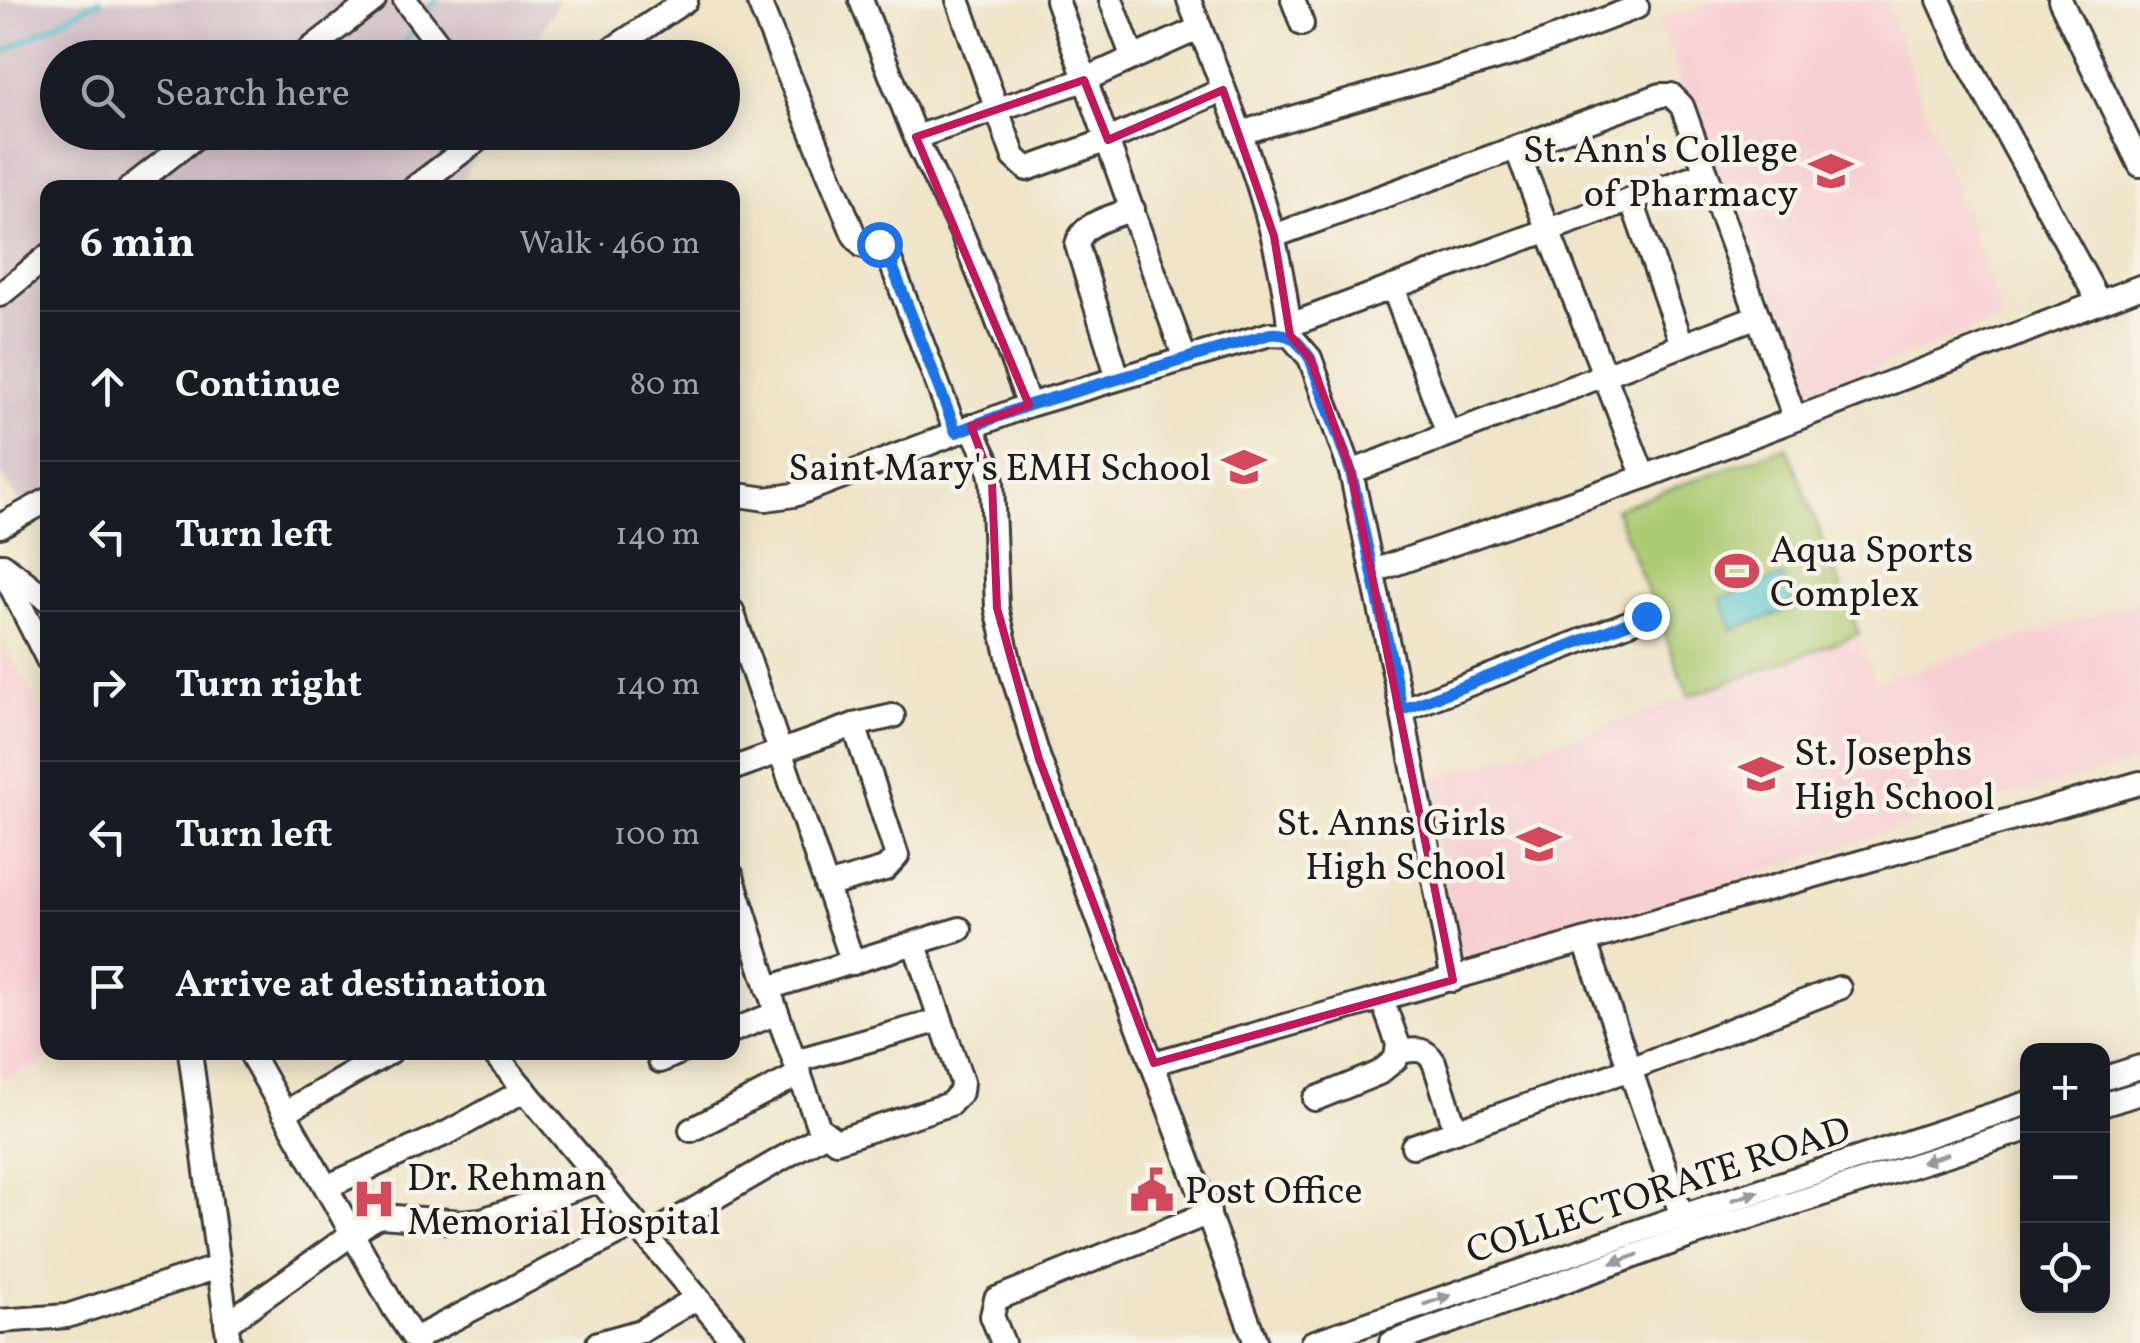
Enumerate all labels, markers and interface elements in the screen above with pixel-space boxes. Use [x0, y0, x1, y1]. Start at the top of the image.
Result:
search box [40, 40, 740, 150]
icon: search [75, 68, 130, 123]
text: Search here [155, 69, 350, 122]
place label: St. Ann's College of Pharmacy [1523, 126, 1798, 223]
school or university icon: St. Ann's College of Pharmacy [1807, 147, 1855, 195]
text: 6 min [80, 216, 195, 275]
route start [857, 222, 903, 268]
text: Walk · 460 m [519, 223, 700, 267]
icon: ahead [80, 359, 135, 414]
text: Continue [175, 360, 340, 413]
text: 80 m [630, 364, 700, 408]
school or university icon: Saint Mary's EMH School [1220, 443, 1268, 491]
place label: Saint Mary's EMH School [788, 444, 1211, 497]
icon: left [80, 509, 135, 564]
text: Turn left [175, 510, 332, 563]
text: 140 m [615, 514, 700, 558]
place label: Aqua Sports Complex [1770, 526, 1973, 623]
sports icon: Aqua Sports Complex [1713, 547, 1761, 595]
route end [1624, 594, 1670, 640]
icon: right [80, 659, 135, 714]
text: Turn right [175, 660, 362, 713]
text: 140 m [615, 664, 700, 708]
place label: St. Josephs High School [1794, 729, 1995, 826]
school or university icon: St. Josephs High School [1737, 750, 1785, 798]
place label: St. Anns Girls High School [1276, 799, 1506, 896]
icon: left [80, 809, 135, 864]
text: Turn left [175, 810, 332, 863]
text: 100 m [614, 814, 700, 858]
school or university icon: St. Anns Girls High School [1515, 820, 1563, 868]
icon: arrive [80, 959, 135, 1014]
text: Arrive at destination [175, 960, 548, 1013]
map controls [2020, 1043, 2110, 1313]
button: + [2020, 1043, 2110, 1133]
street label: COLLECTORATE ROAD [1460, 1105, 1858, 1279]
button: − [2020, 1133, 2110, 1223]
one-way arrow [1919, 1152, 1949, 1167]
place label: Dr. Rehman Memorial Hospital [407, 1154, 721, 1251]
public building icon: Post Office [1128, 1166, 1176, 1214]
place label: Post Office [1185, 1167, 1363, 1220]
hospital icon: Dr. Rehman Memorial Hospital [350, 1175, 398, 1223]
one-way arrow [1730, 1187, 1760, 1202]
button: locate [2020, 1223, 2110, 1313]
one-way arrow [1610, 1252, 1640, 1267]
one-way arrow [1423, 1291, 1453, 1306]

